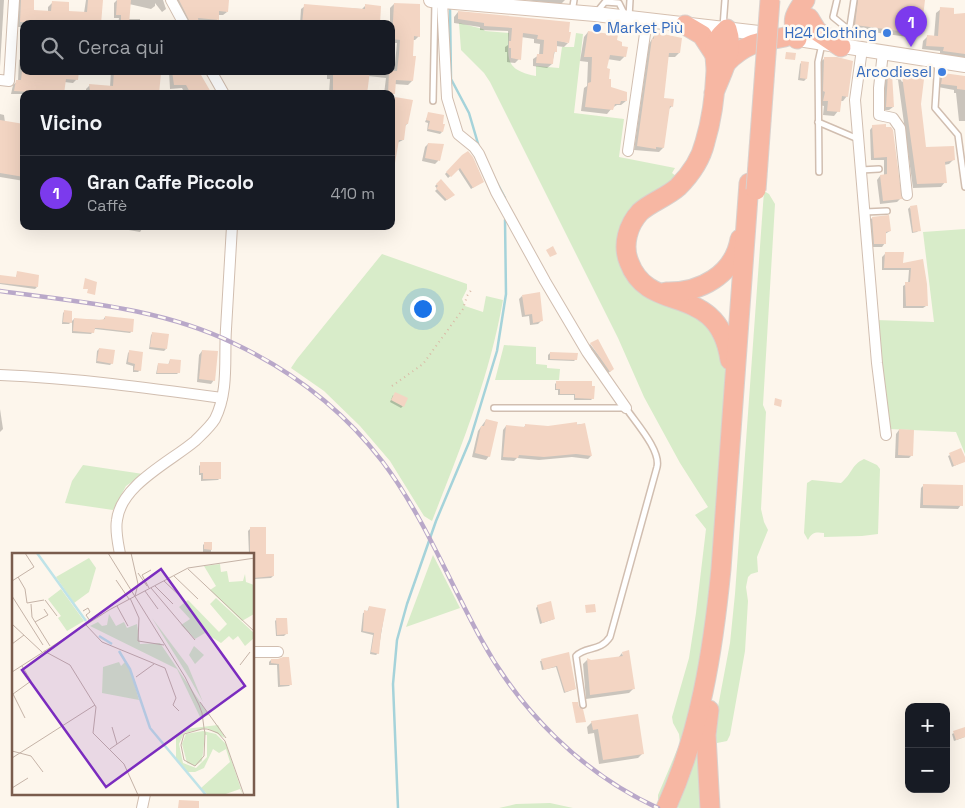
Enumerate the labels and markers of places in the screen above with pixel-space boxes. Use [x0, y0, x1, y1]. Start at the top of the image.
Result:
pin: 1 [895, 6, 927, 47]
place label: Market Più [607, 18, 683, 37]
marker: Market Più [591, 22, 603, 34]
place label: H24 Clothing [784, 23, 877, 42]
marker: H24 Clothing [881, 27, 893, 39]
place label: Arcodiesel [856, 62, 932, 81]
marker: Arcodiesel [936, 66, 948, 78]

